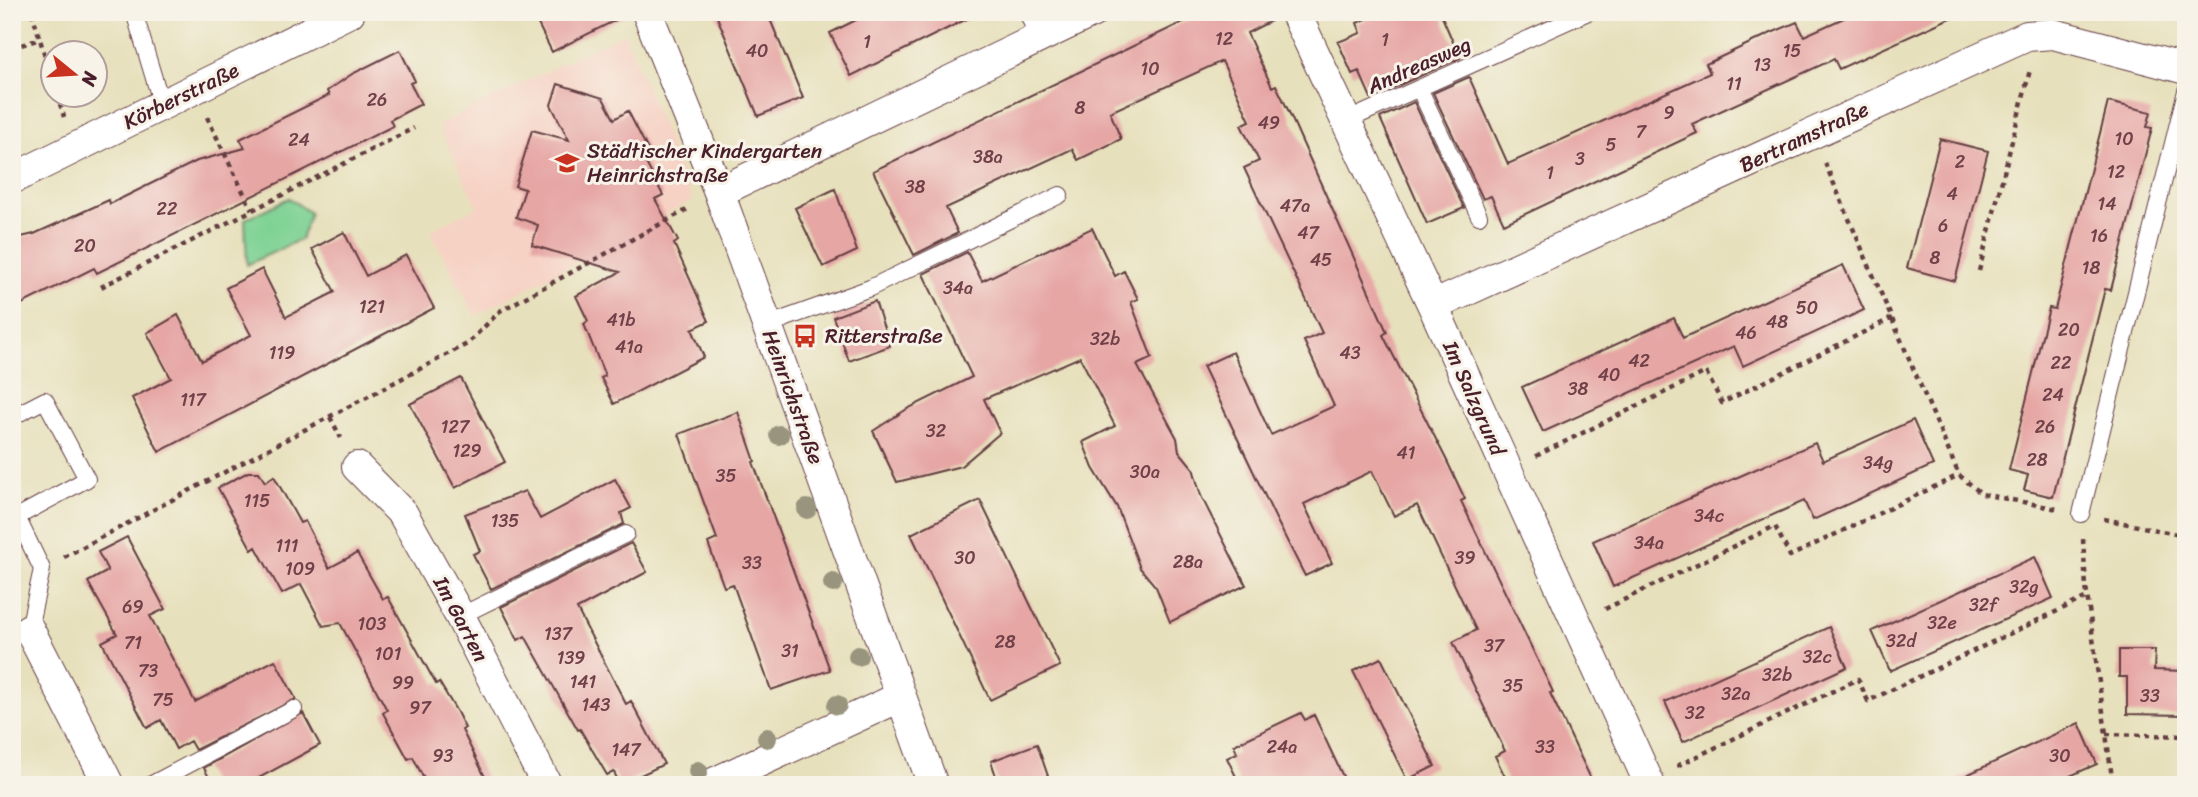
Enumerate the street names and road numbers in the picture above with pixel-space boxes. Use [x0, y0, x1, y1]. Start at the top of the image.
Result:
street label: Andreasweg [1360, 25, 1477, 105]
street label: Körberstraße [116, 51, 246, 141]
street label: Bertramstraße [1733, 90, 1876, 184]
street label: Heinrichstraße [751, 324, 835, 470]
street label: Im Salzgrund [1431, 333, 1517, 463]
street label: Im Garten [422, 568, 500, 669]

